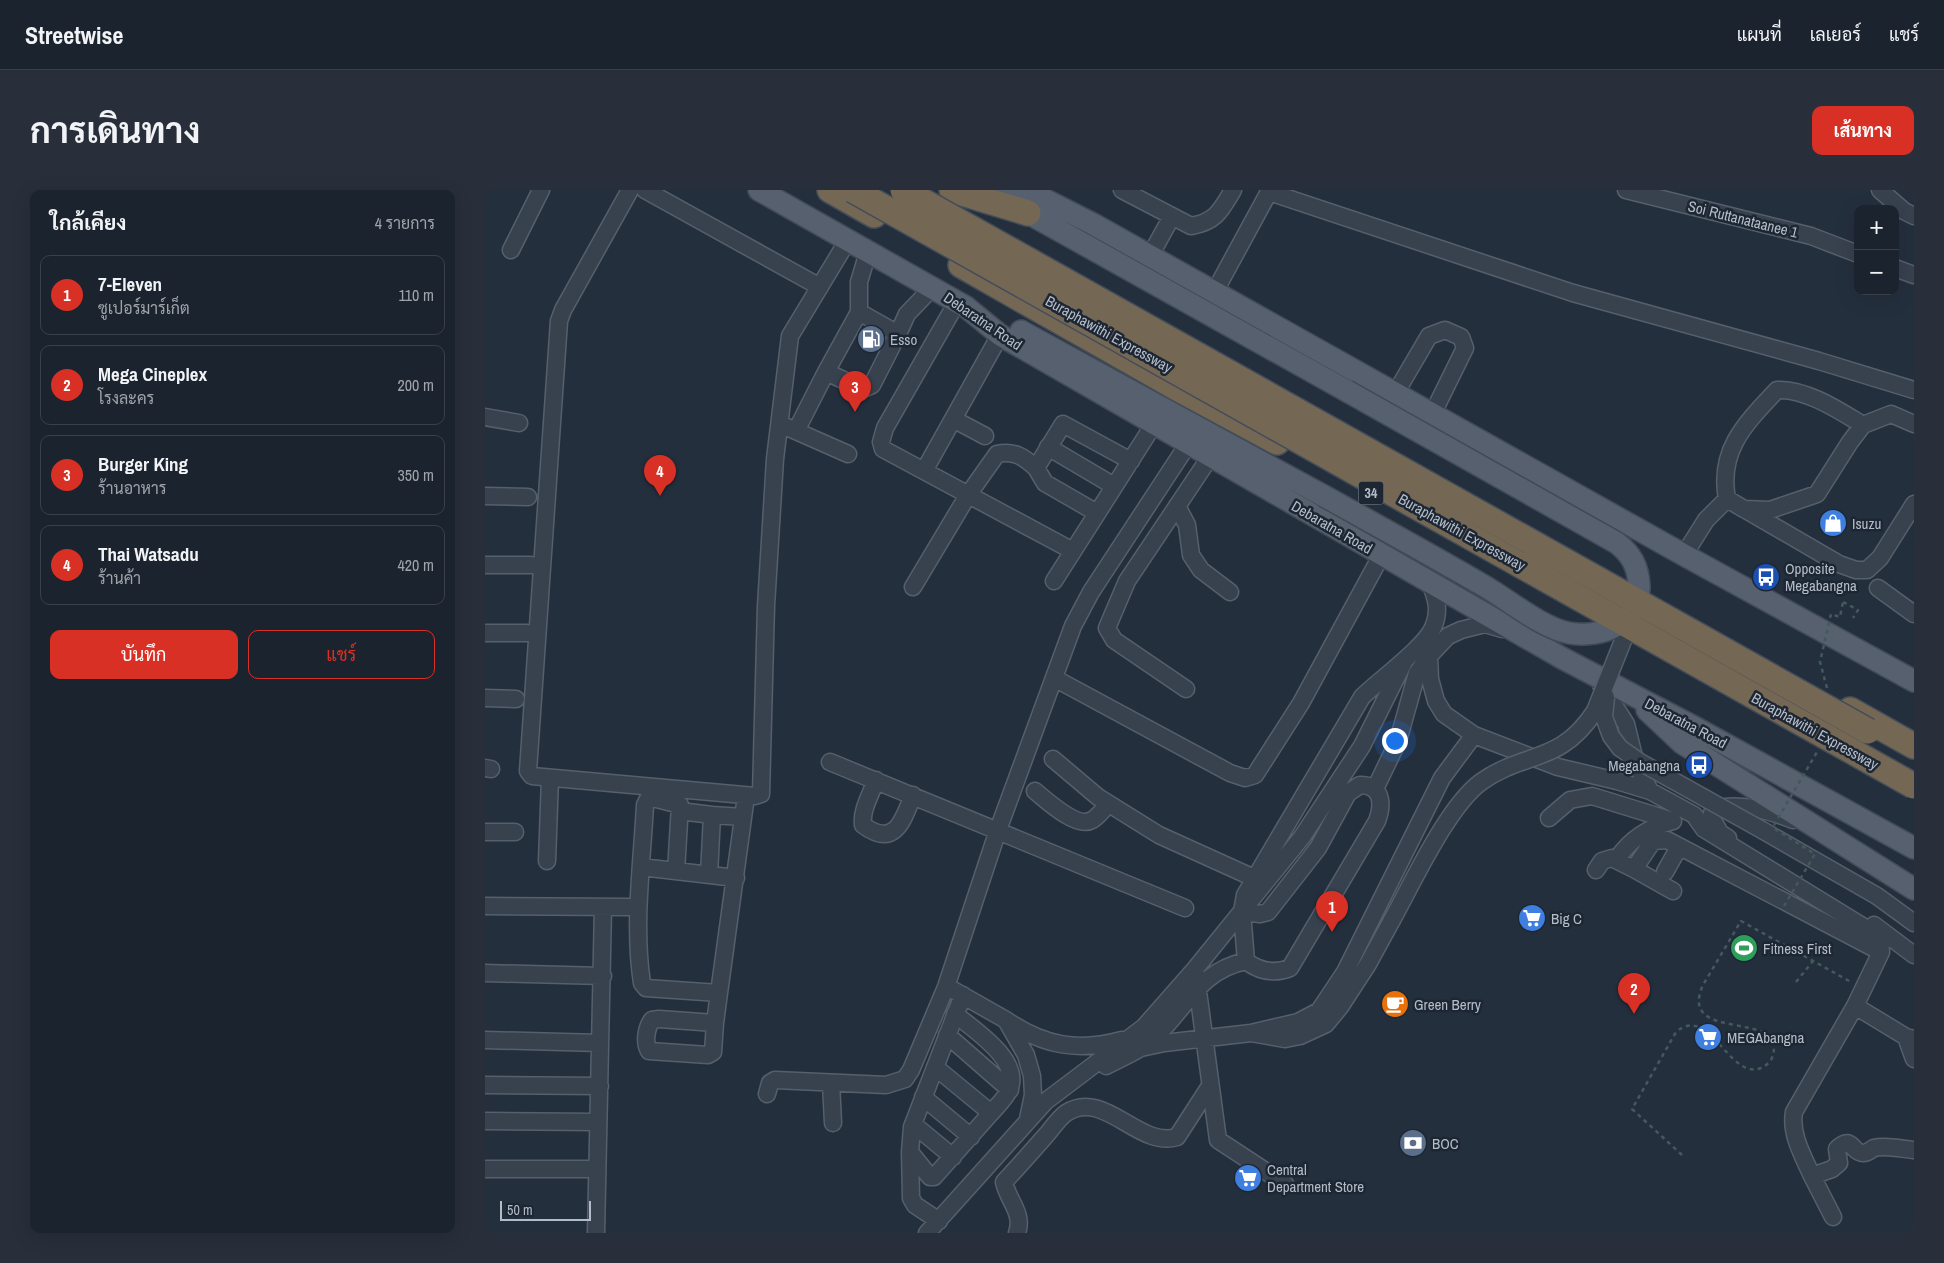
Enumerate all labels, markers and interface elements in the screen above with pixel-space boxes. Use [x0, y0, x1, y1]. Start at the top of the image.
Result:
text: Streetwise [25, 19, 123, 51]
text: แผนที่ [1737, 22, 1782, 47]
text: เลเยอร์ [1810, 22, 1861, 47]
text: แชร์ [1889, 22, 1919, 47]
button: เส้นทาง [1812, 106, 1914, 155]
text: การเดินทาง [30, 107, 200, 154]
street label: Soi Ruttanataanee 1 [1686, 195, 1800, 243]
map controls [1854, 205, 1899, 295]
button: + [1854, 205, 1899, 250]
text: ใกล้เคียง [50, 208, 126, 237]
text: 4 รายการ [375, 212, 435, 234]
button: − [1854, 250, 1899, 295]
text: 7-Eleven [98, 271, 162, 297]
text: 1 [63, 284, 71, 306]
text: 110 m [398, 284, 434, 306]
street label: Debaratna Road [940, 287, 1026, 355]
street label: Buraphawithi Expressway [1042, 290, 1177, 378]
text: ซูเปอร์มาร์เก็ต [98, 297, 190, 319]
fuel station icon: Esso [856, 324, 886, 354]
place label: Esso [890, 329, 918, 350]
text: Mega Cineplex [98, 361, 207, 387]
pin: 3 [839, 371, 871, 412]
text: 2 [63, 374, 71, 396]
text: 200 m [398, 374, 434, 396]
text: โรงละคร [98, 387, 154, 409]
text: Burger King [98, 451, 188, 477]
pin: 4 [644, 455, 676, 496]
text: 3 [63, 464, 71, 486]
text: 350 m [398, 464, 434, 486]
text: ร้านอาหาร [98, 477, 167, 499]
road number: 34 [1359, 482, 1383, 504]
street label: Buraphawithi Expressway [1395, 488, 1530, 576]
street label: Debaratna Road [1288, 495, 1376, 559]
shop icon: Isuzu [1818, 508, 1848, 538]
place label: Isuzu [1852, 513, 1881, 534]
text: Thai Watsadu [98, 541, 199, 567]
text: 4 [63, 554, 71, 576]
text: 420 m [398, 554, 434, 576]
place label: Opposite Megabangna [1785, 558, 1857, 596]
bus stop icon: Opposite Megabangna [1751, 562, 1781, 592]
text: ร้านค้า [98, 567, 141, 589]
button: บันทึก [50, 630, 238, 679]
button: แชร์ [248, 630, 435, 679]
street label: Buraphawithi Expressway [1748, 687, 1883, 775]
street label: Debaratna Road [1641, 693, 1731, 753]
your location [1382, 728, 1408, 754]
bus stop icon: Megabangna [1684, 750, 1714, 780]
place label: Megabangna [1608, 755, 1680, 776]
pin: 1 [1316, 891, 1348, 932]
supermarket icon: Big C [1517, 903, 1547, 933]
place label: Big C [1551, 908, 1582, 929]
sports icon: Fitness First [1729, 933, 1759, 963]
place label: Fitness First [1763, 938, 1832, 959]
pin: 2 [1618, 973, 1650, 1014]
cafe icon: Green Berry [1380, 989, 1410, 1019]
place label: Green Berry [1414, 994, 1482, 1015]
supermarket icon: MEGAbangna [1693, 1022, 1723, 1052]
place label: MEGAbangna [1727, 1027, 1804, 1048]
bank icon: BOC [1398, 1128, 1428, 1158]
place label: BOC [1432, 1133, 1459, 1154]
place label: Central Department Store [1267, 1159, 1364, 1197]
supermarket icon: Central Department Store [1233, 1163, 1263, 1193]
scale bar [500, 1198, 591, 1221]
text: 50 m [507, 1201, 533, 1219]

